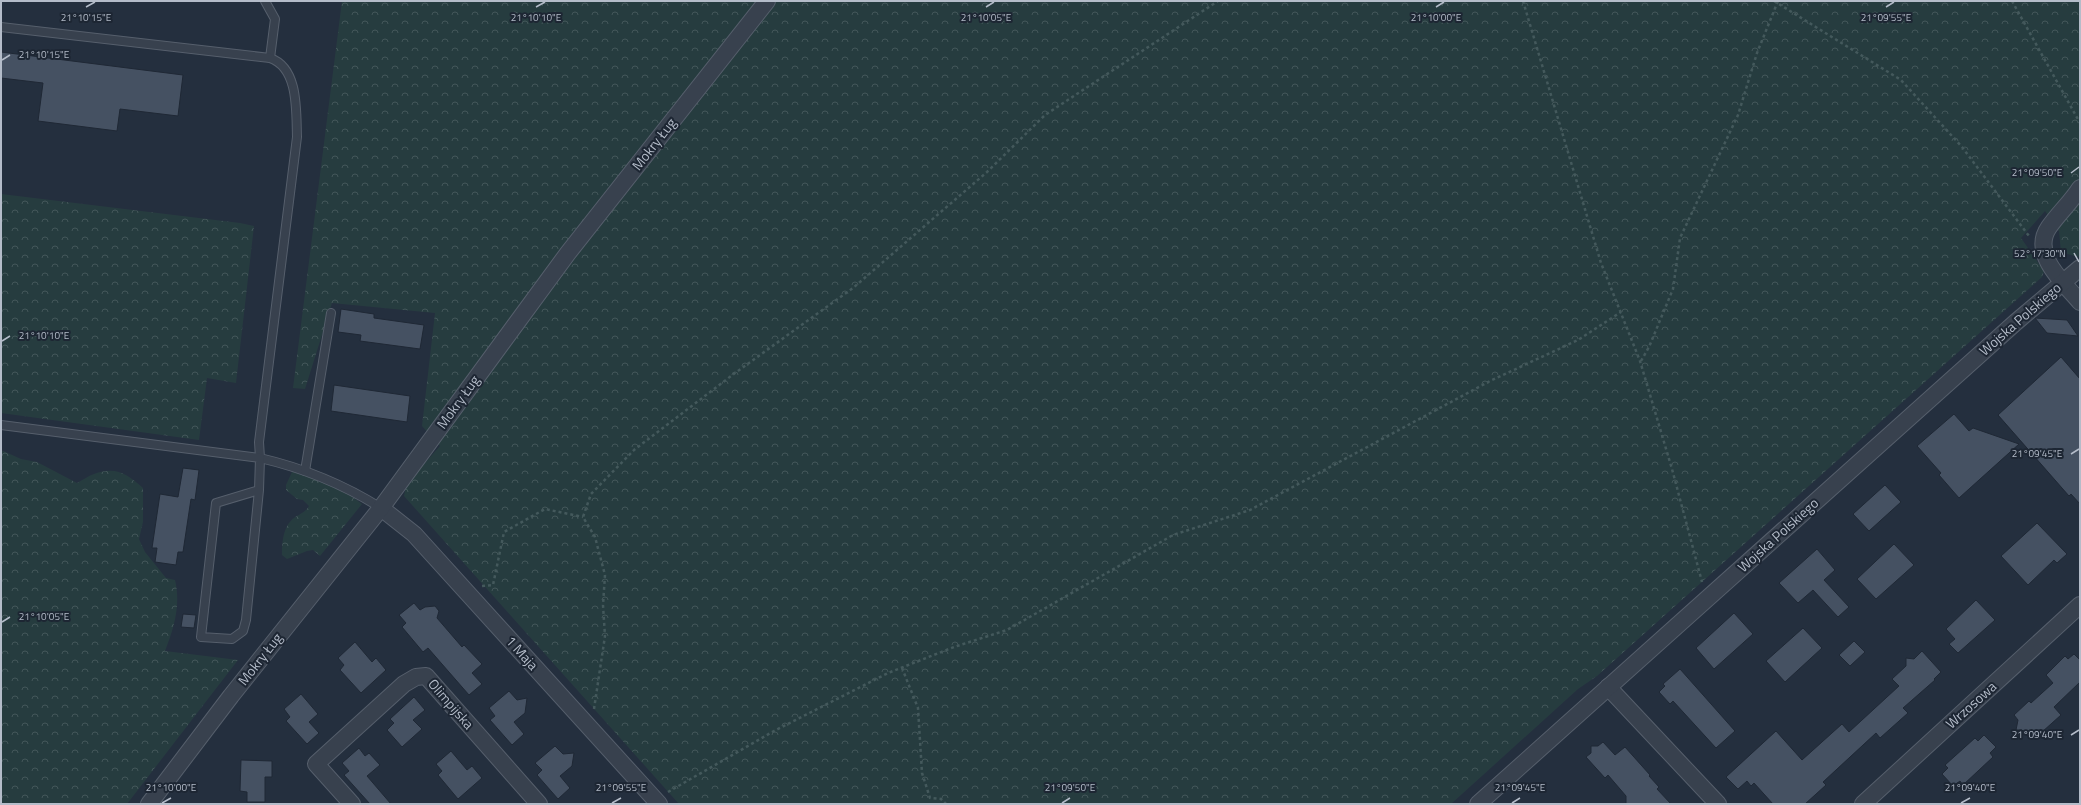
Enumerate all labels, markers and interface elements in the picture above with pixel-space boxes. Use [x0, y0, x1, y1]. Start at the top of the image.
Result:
text: 21°10'15"E [61, 10, 112, 25]
text: 21°10'10"E [511, 10, 562, 25]
text: 21°10'05"E [961, 10, 1012, 25]
text: 21°10'00"E [1411, 10, 1462, 25]
text: 21°09'55"E [1861, 10, 1912, 25]
text: 21°10'15"E [19, 47, 70, 62]
street label: Mokry Ług [626, 113, 681, 175]
text: 21°09'50"E [2012, 165, 2063, 180]
text: 52°17'30"N [2014, 246, 2066, 261]
street label: Wojska Polskiego [1974, 277, 2065, 360]
text: 21°10'10"E [19, 328, 70, 343]
street label: Mokry Ług [431, 371, 484, 433]
text: 21°09'45"E [2012, 446, 2063, 461]
street label: Wojska Polskiego [1732, 492, 1823, 577]
text: 21°10'05"E [19, 609, 70, 624]
street label: Mokry Ług [232, 628, 287, 690]
street label: 1 Maja [501, 631, 543, 674]
street label: Olimpijska [423, 674, 479, 734]
street label: Wrzosowa [1941, 676, 2001, 733]
text: 21°09'40"E [2012, 727, 2063, 742]
text: 21°10'00"E [146, 780, 197, 795]
text: 21°09'55"E [596, 780, 647, 795]
text: 21°09'50"E [1045, 780, 1096, 795]
text: 21°09'45"E [1495, 780, 1546, 795]
text: 21°09'40"E [1945, 780, 1996, 795]

